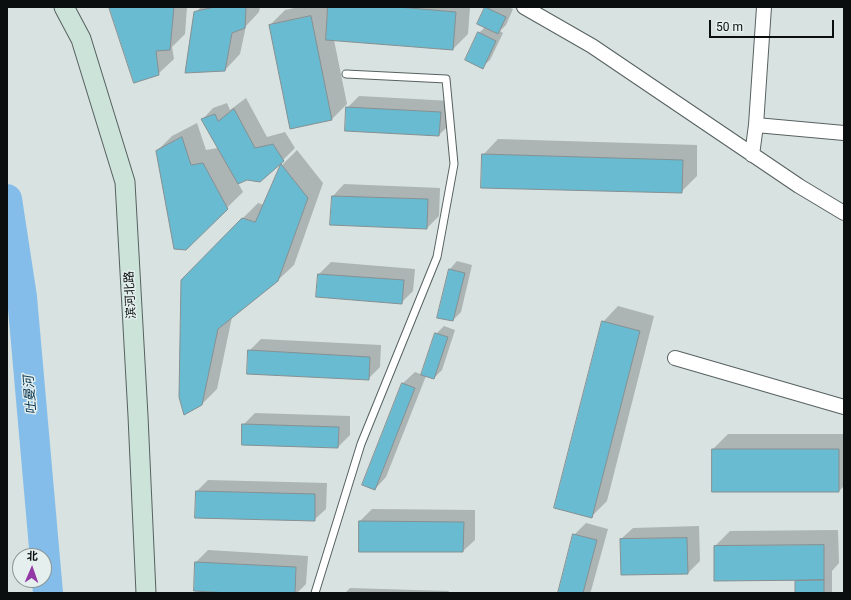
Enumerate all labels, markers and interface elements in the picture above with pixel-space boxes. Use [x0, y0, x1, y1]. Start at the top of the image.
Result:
scale bar [711, 12, 836, 38]
text: 50 m [716, 20, 743, 34]
street label: 滨河北路 [123, 271, 139, 319]
water label: 吐曼河 [22, 375, 40, 415]
north arrow [12, 548, 52, 588]
text: 北 [27, 550, 38, 563]

